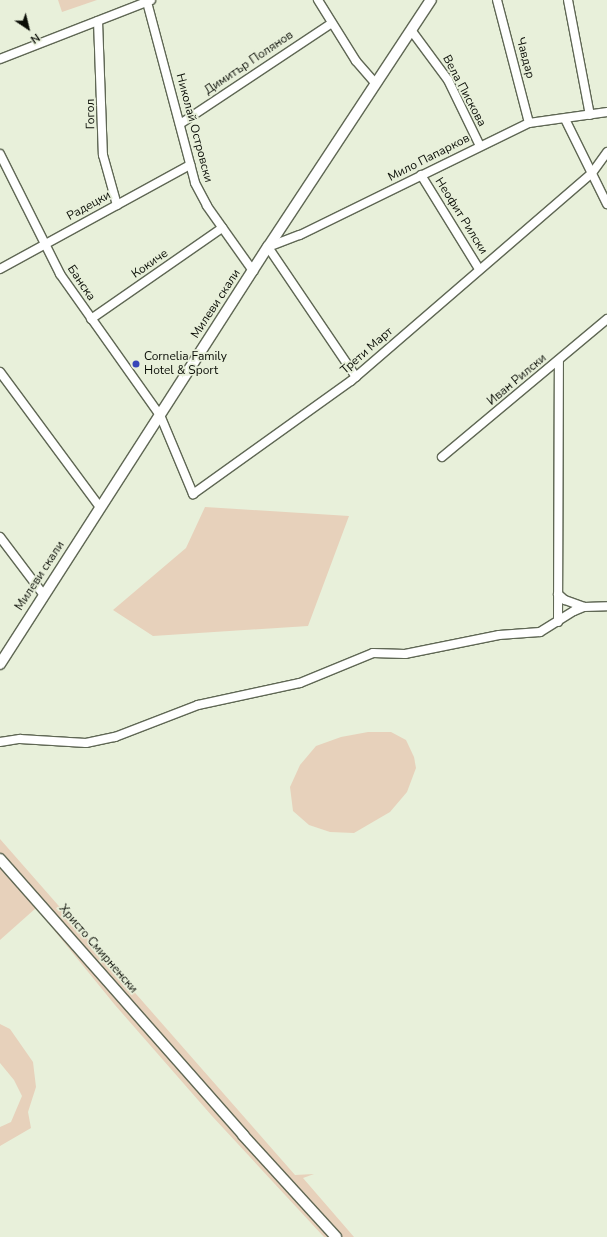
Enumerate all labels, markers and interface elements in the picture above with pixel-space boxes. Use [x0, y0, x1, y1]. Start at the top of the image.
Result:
north arrow [8, 8, 48, 48]
street label: Димитър Полянов [202, 28, 296, 98]
text: N [28, 30, 43, 47]
street label: Чавдар [513, 36, 537, 80]
street label: Вела Пискова [439, 53, 489, 129]
street label: Николай Островски [173, 72, 215, 184]
street label: Гогол [84, 99, 98, 129]
street label: Мило Папарков [386, 131, 472, 185]
street label: Неофит Рилски [432, 175, 490, 257]
street label: Радецки [65, 188, 113, 224]
street label: Кокиче [129, 246, 171, 282]
street label: Банска [64, 262, 98, 304]
street label: Милеви скали [188, 267, 244, 341]
street label: Трети Март [338, 324, 396, 378]
place label: Cornelia Family Hotel & Sport [144, 350, 227, 378]
street label: Иван Рилски [485, 351, 549, 409]
marker: Cornelia Family Hotel & Sport [131, 359, 141, 369]
street label: Милеви скали [12, 539, 68, 613]
street label: Христо Смирненски [56, 902, 140, 996]

